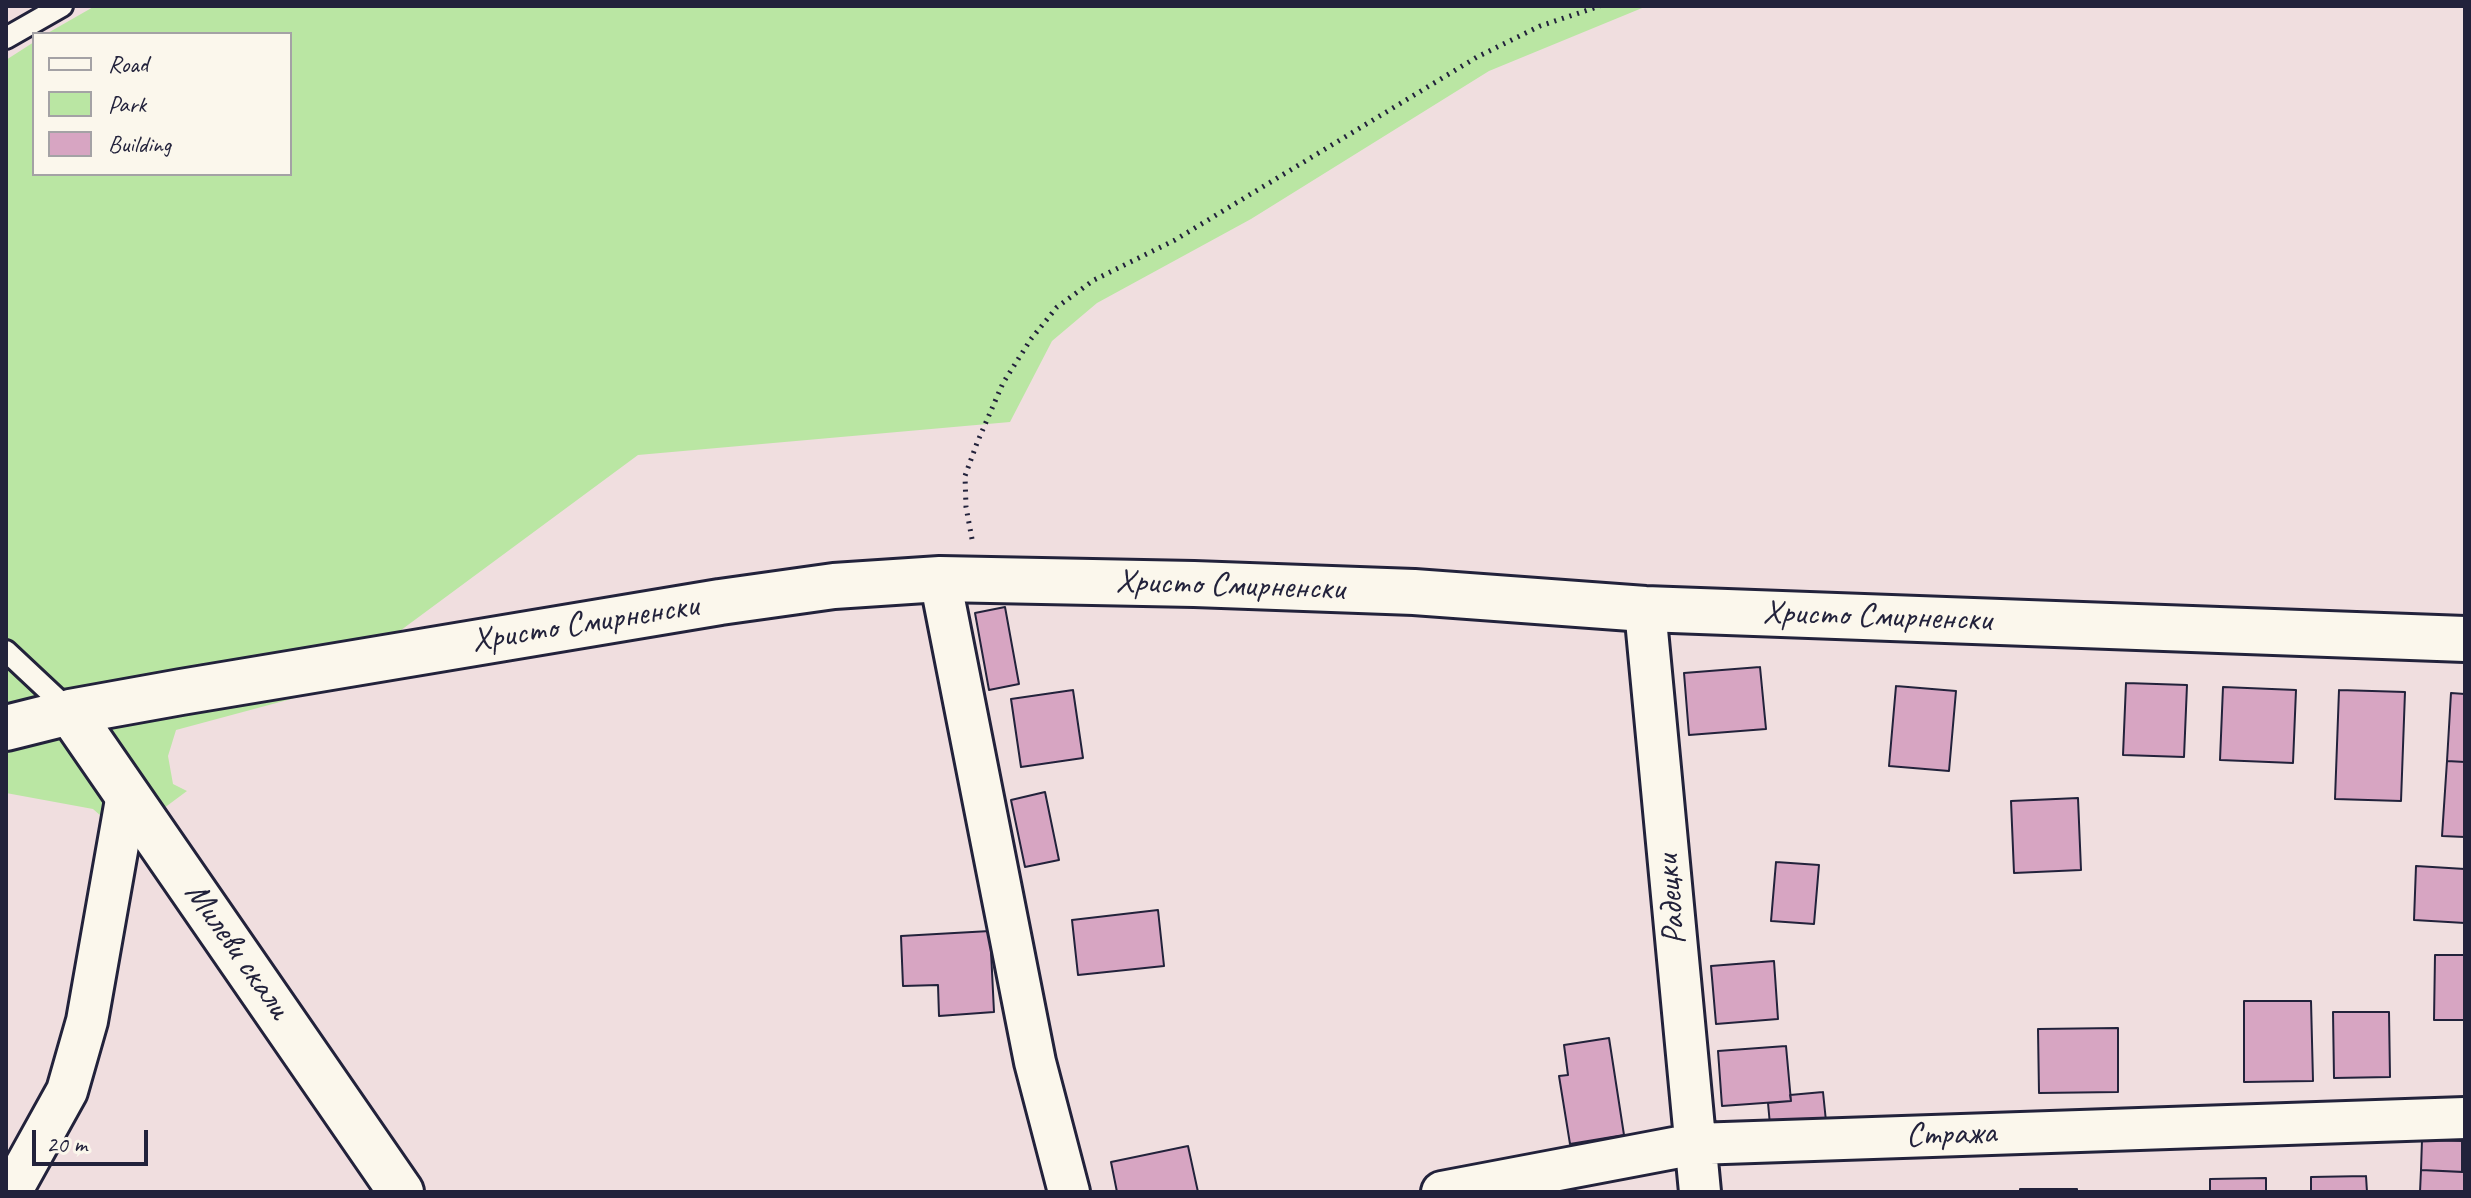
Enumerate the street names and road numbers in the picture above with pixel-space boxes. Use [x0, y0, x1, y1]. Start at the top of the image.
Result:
street label: Христо Смирненски [1115, 562, 1345, 610]
street label: Христо Смирненски [469, 586, 701, 662]
street label: Христо Смирненски [1762, 593, 1992, 641]
street label: Радецки [1648, 854, 1696, 946]
street label: Милеви скали [175, 875, 299, 1027]
street label: Стража [1905, 1113, 1997, 1157]

